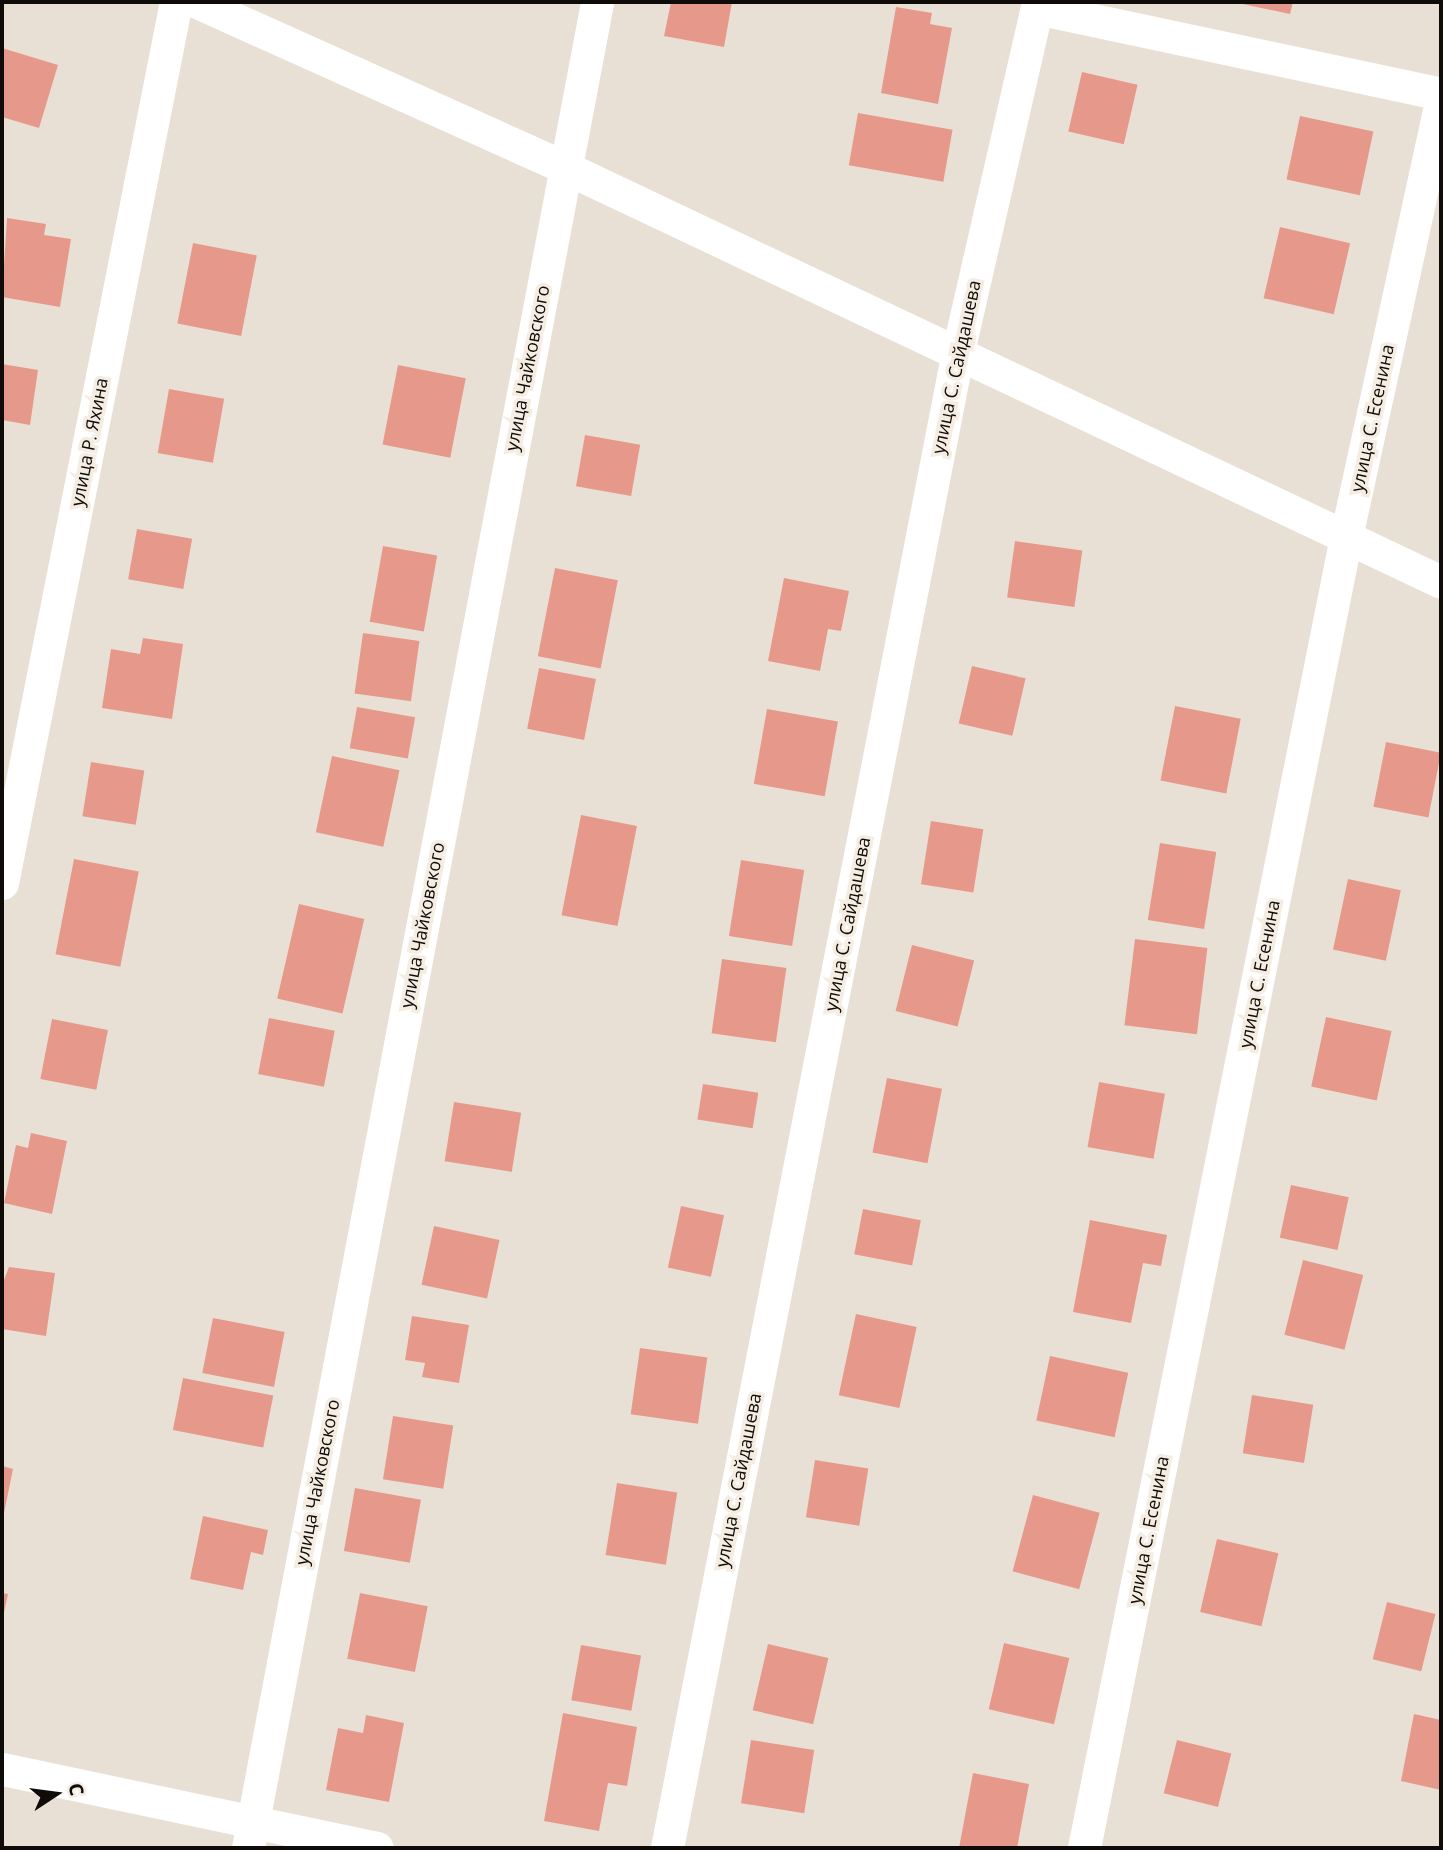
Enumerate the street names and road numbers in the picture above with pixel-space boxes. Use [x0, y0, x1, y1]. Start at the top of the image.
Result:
street label: улица С. Сайдашева [927, 278, 985, 456]
street label: улица Чайковского [500, 283, 554, 453]
street label: улица С. Есенина [1346, 342, 1398, 494]
street label: улица Р. Яхина [66, 376, 112, 508]
street label: улица С. Сайдашева [820, 835, 874, 1013]
street label: улица Чайковского [395, 840, 449, 1010]
street label: улица С. Есенина [1234, 898, 1284, 1050]
street label: улица С. Сайдашева [711, 1391, 765, 1569]
street label: улица Чайковского [290, 1397, 344, 1567]
street label: улица С. Есенина [1123, 1454, 1173, 1606]

